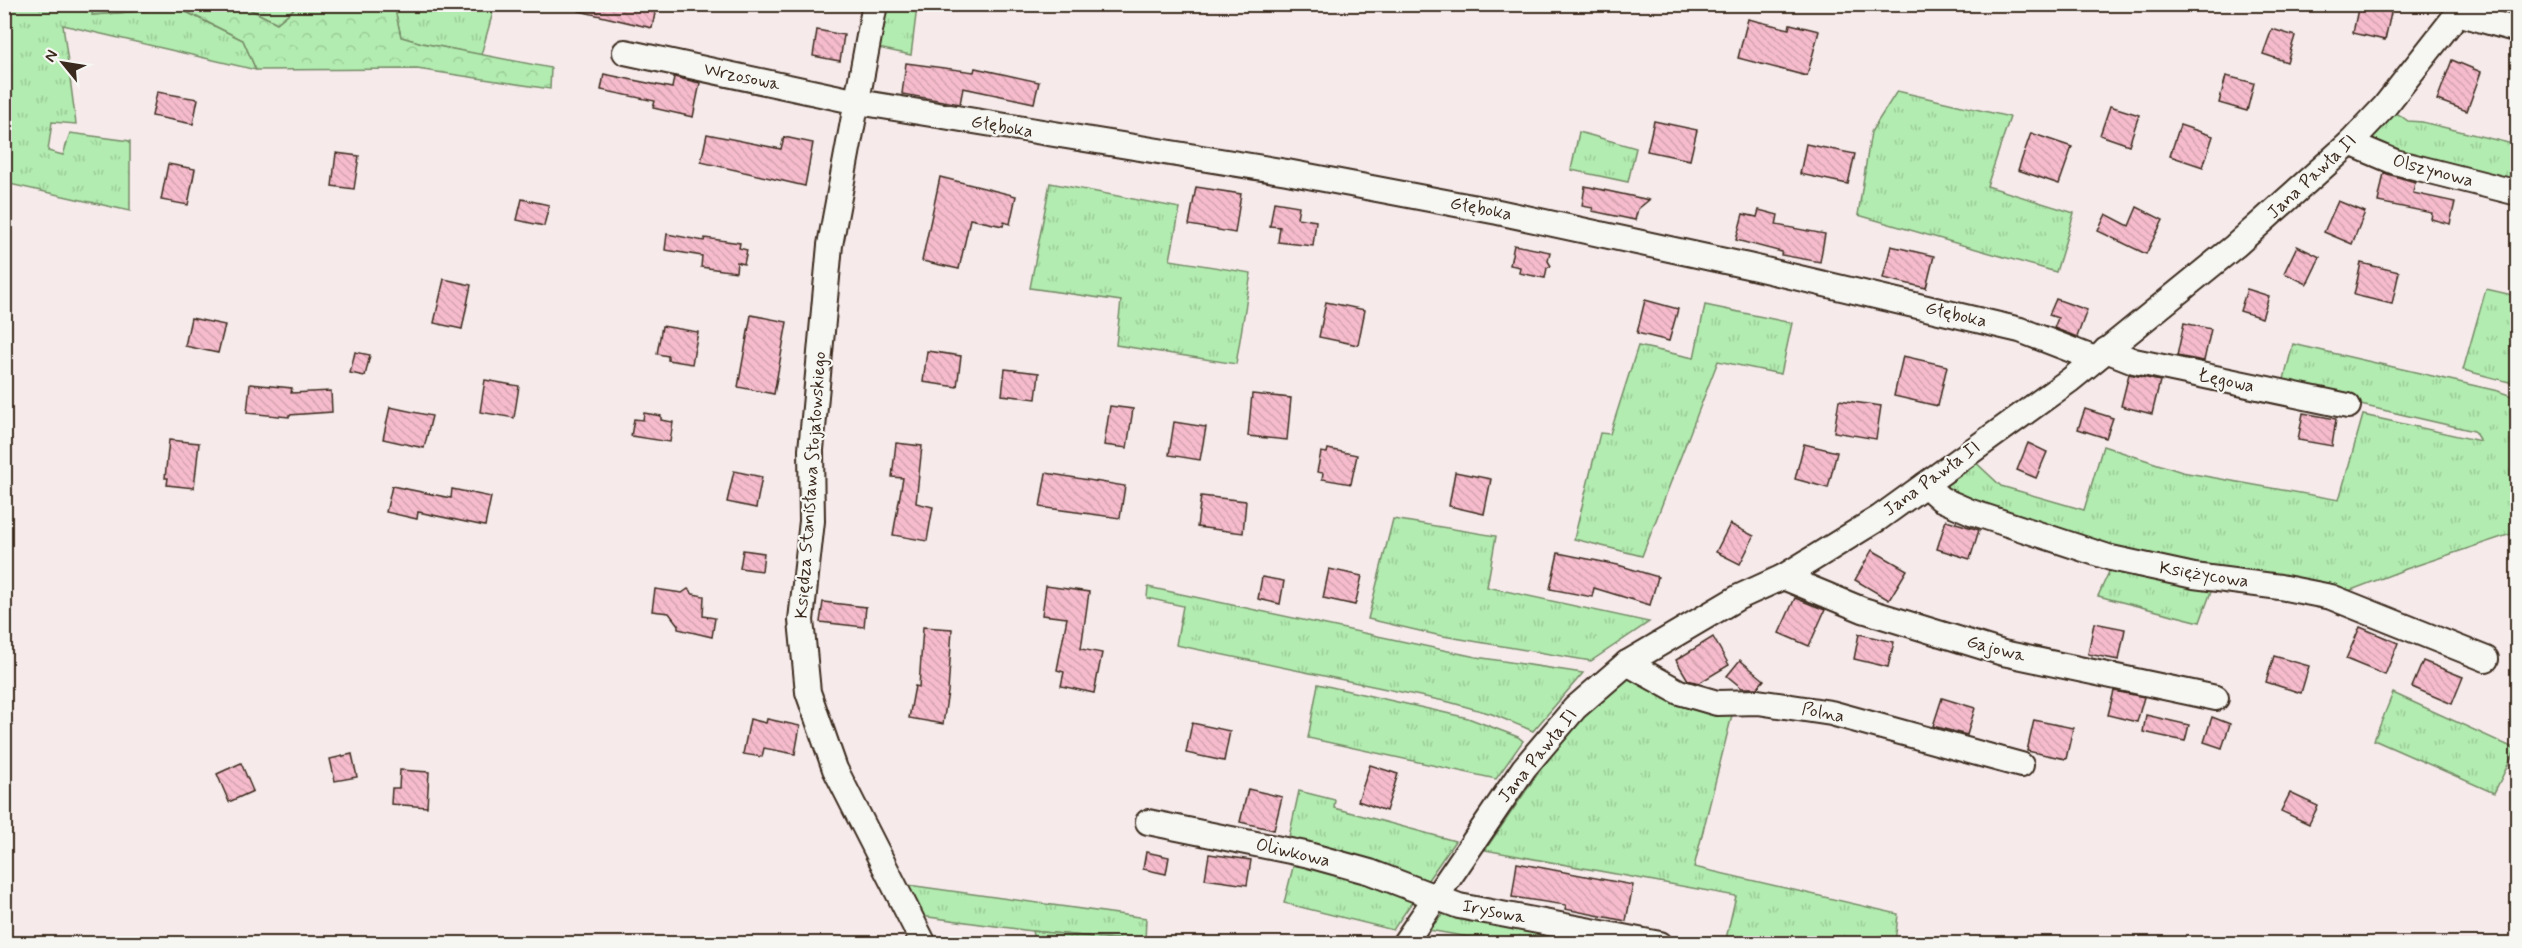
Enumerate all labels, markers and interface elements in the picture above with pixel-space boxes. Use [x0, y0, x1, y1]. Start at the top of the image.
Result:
north arrow [33, 33, 93, 93]
text: N [40, 46, 63, 66]
street label: Wrzosowa [702, 57, 783, 97]
street label: Głęboka [969, 110, 1035, 144]
street label: Jana Pawła II [2262, 129, 2362, 225]
street label: Olszynowa [2390, 149, 2476, 193]
street label: Głęboka [1448, 191, 1514, 227]
street label: Głęboka [1923, 296, 1989, 334]
street label: Księdza Stanisława Stojałowskiego [790, 351, 832, 619]
street label: Łęgowa [2196, 363, 2256, 399]
street label: Jana Pawła II [1879, 436, 1985, 522]
street label: Księżycowa [2158, 556, 2250, 594]
street label: Gajowa [1964, 630, 2028, 668]
street label: Polna [1800, 697, 1846, 729]
street label: Jana Pawła II [1493, 704, 1583, 808]
street label: Oliwkowa [1254, 833, 1332, 873]
street label: Irysowa [1460, 894, 1528, 930]

